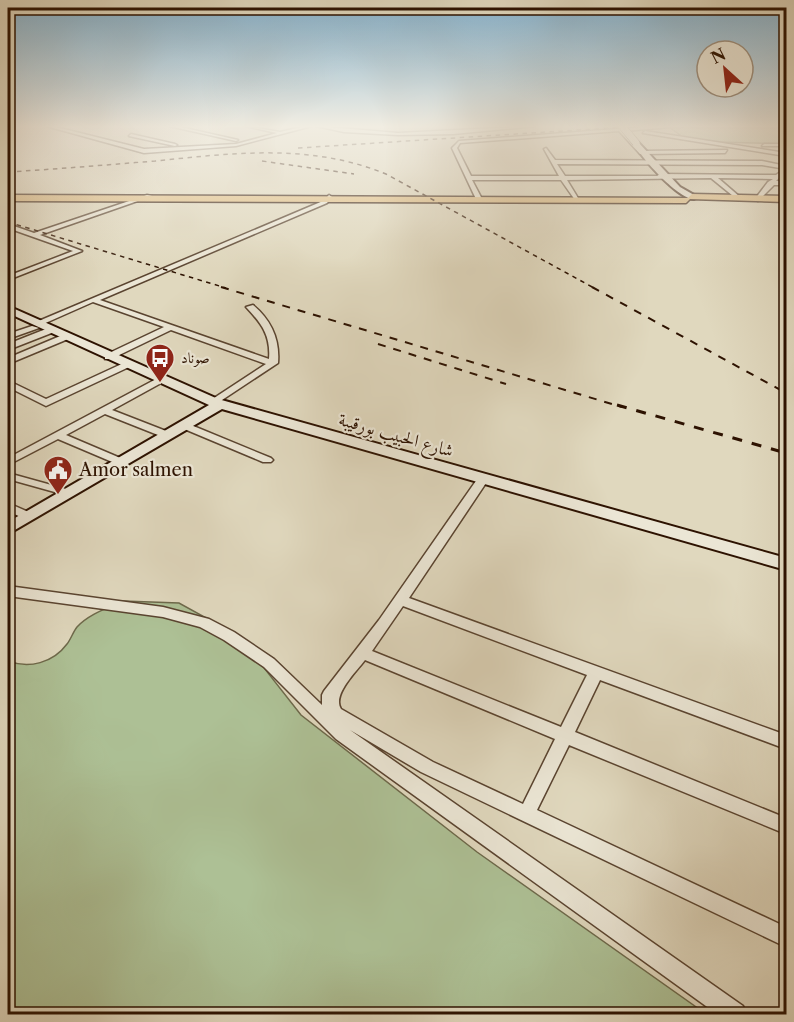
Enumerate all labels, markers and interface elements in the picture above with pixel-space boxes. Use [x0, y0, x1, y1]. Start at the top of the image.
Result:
north arrow [695, 39, 755, 99]
text: N [707, 44, 729, 68]
bus stop icon: صوناد [144, 342, 176, 384]
place label: صوناد [181, 348, 210, 367]
street label: شارع الحبيب بورقيبة [335, 408, 456, 466]
public building icon: Amor salmen [42, 454, 74, 496]
place label: Amor salmen [78, 459, 193, 481]

